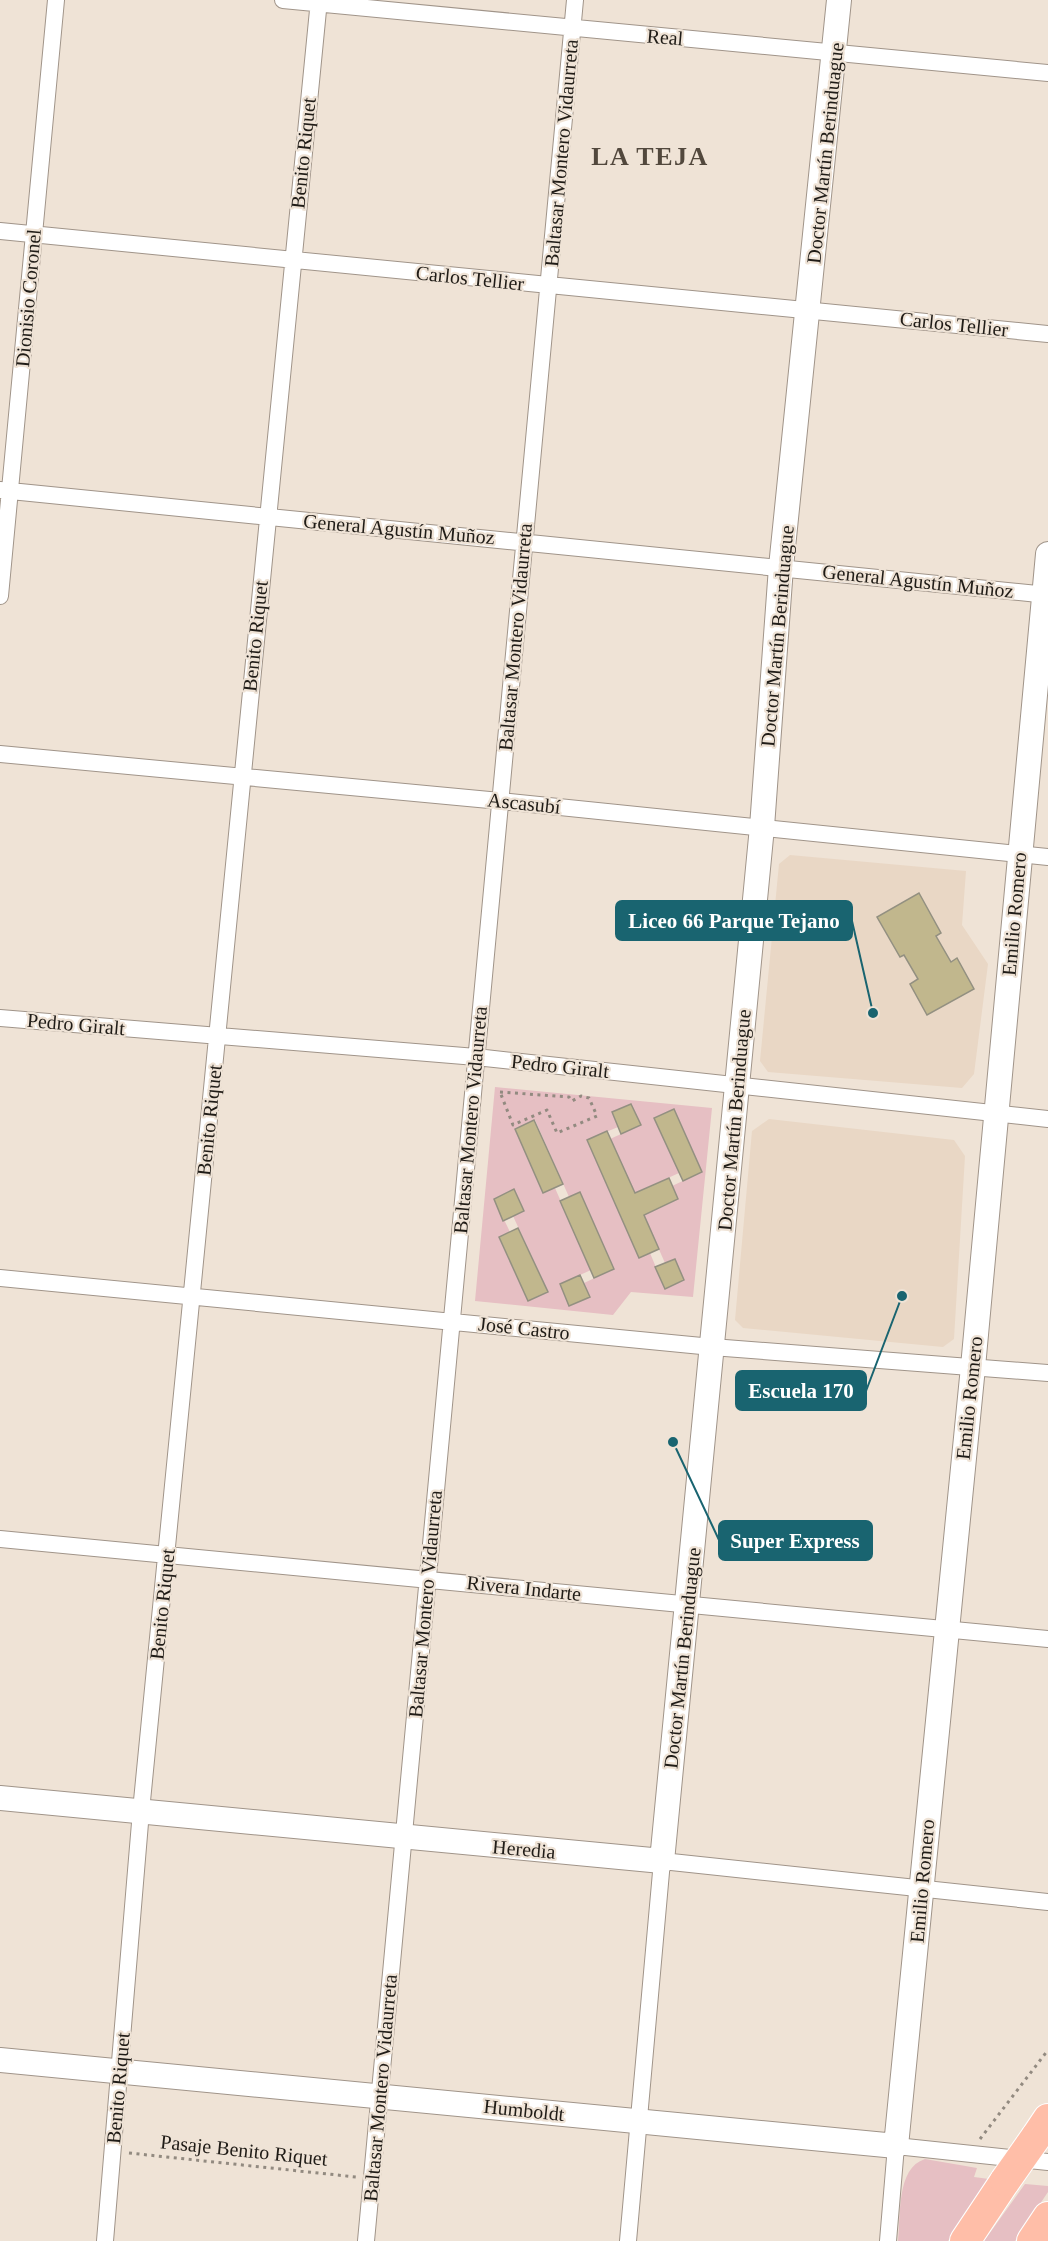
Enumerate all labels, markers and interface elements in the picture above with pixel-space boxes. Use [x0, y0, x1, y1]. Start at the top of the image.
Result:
street label: Real [646, 24, 685, 50]
street label: Baltasar Montero Vidaurreta [540, 38, 582, 268]
street label: Doctor Martín Berinduague [802, 41, 849, 265]
street label: Benito Riquet [286, 96, 321, 210]
district label: LA TEJA [591, 142, 709, 171]
street label: Dionisio Coronel [11, 228, 45, 368]
street label: Carlos Tellier [415, 261, 526, 295]
street label: Carlos Tellier [899, 307, 1010, 341]
street label: General Agustín Muñoz [302, 510, 496, 549]
street label: Baltasar Montero Vidaurreta [494, 522, 536, 752]
street label: Doctor Martín Berinduague [756, 524, 799, 748]
street label: General Agustín Muñoz [821, 560, 1015, 603]
street label: Benito Riquet [238, 579, 273, 693]
street label: Ascasubí [486, 788, 562, 818]
street label: Emilio Romero [998, 851, 1030, 977]
callout: Liceo 66 Parque Tejano [616, 901, 852, 940]
text: Liceo 66 Parque Tejano [628, 909, 840, 933]
street label: Baltasar Montero Vidaurreta [449, 1005, 491, 1235]
street label: Doctor Martín Berinduague [713, 1008, 756, 1232]
street label: Pedro Giralt [26, 1009, 126, 1039]
street label: Pedro Giralt [510, 1050, 610, 1082]
street label: Benito Riquet [192, 1063, 227, 1177]
street label: José Castro [477, 1312, 571, 1344]
street label: Emilio Romero [952, 1335, 986, 1461]
callout: Escuela 170 [736, 1371, 866, 1410]
text: Escuela 170 [748, 1379, 854, 1403]
street label: Baltasar Montero Vidaurreta [404, 1489, 446, 1719]
callout: Super Express [719, 1521, 872, 1560]
text: Super Express [730, 1529, 860, 1553]
street label: Doctor Martín Berinduague [659, 1546, 706, 1770]
street label: Benito Riquet [145, 1547, 180, 1661]
street label: Rivera Indarte [466, 1571, 582, 1605]
street label: Emilio Romero [906, 1818, 938, 1944]
street label: Heredia [492, 1835, 557, 1863]
street label: Baltasar Montero Vidaurreta [359, 1973, 401, 2203]
street label: Benito Riquet [102, 2031, 135, 2145]
street label: Humboldt [483, 2095, 566, 2125]
street label: Pasaje Benito Riquet [159, 2130, 329, 2171]

